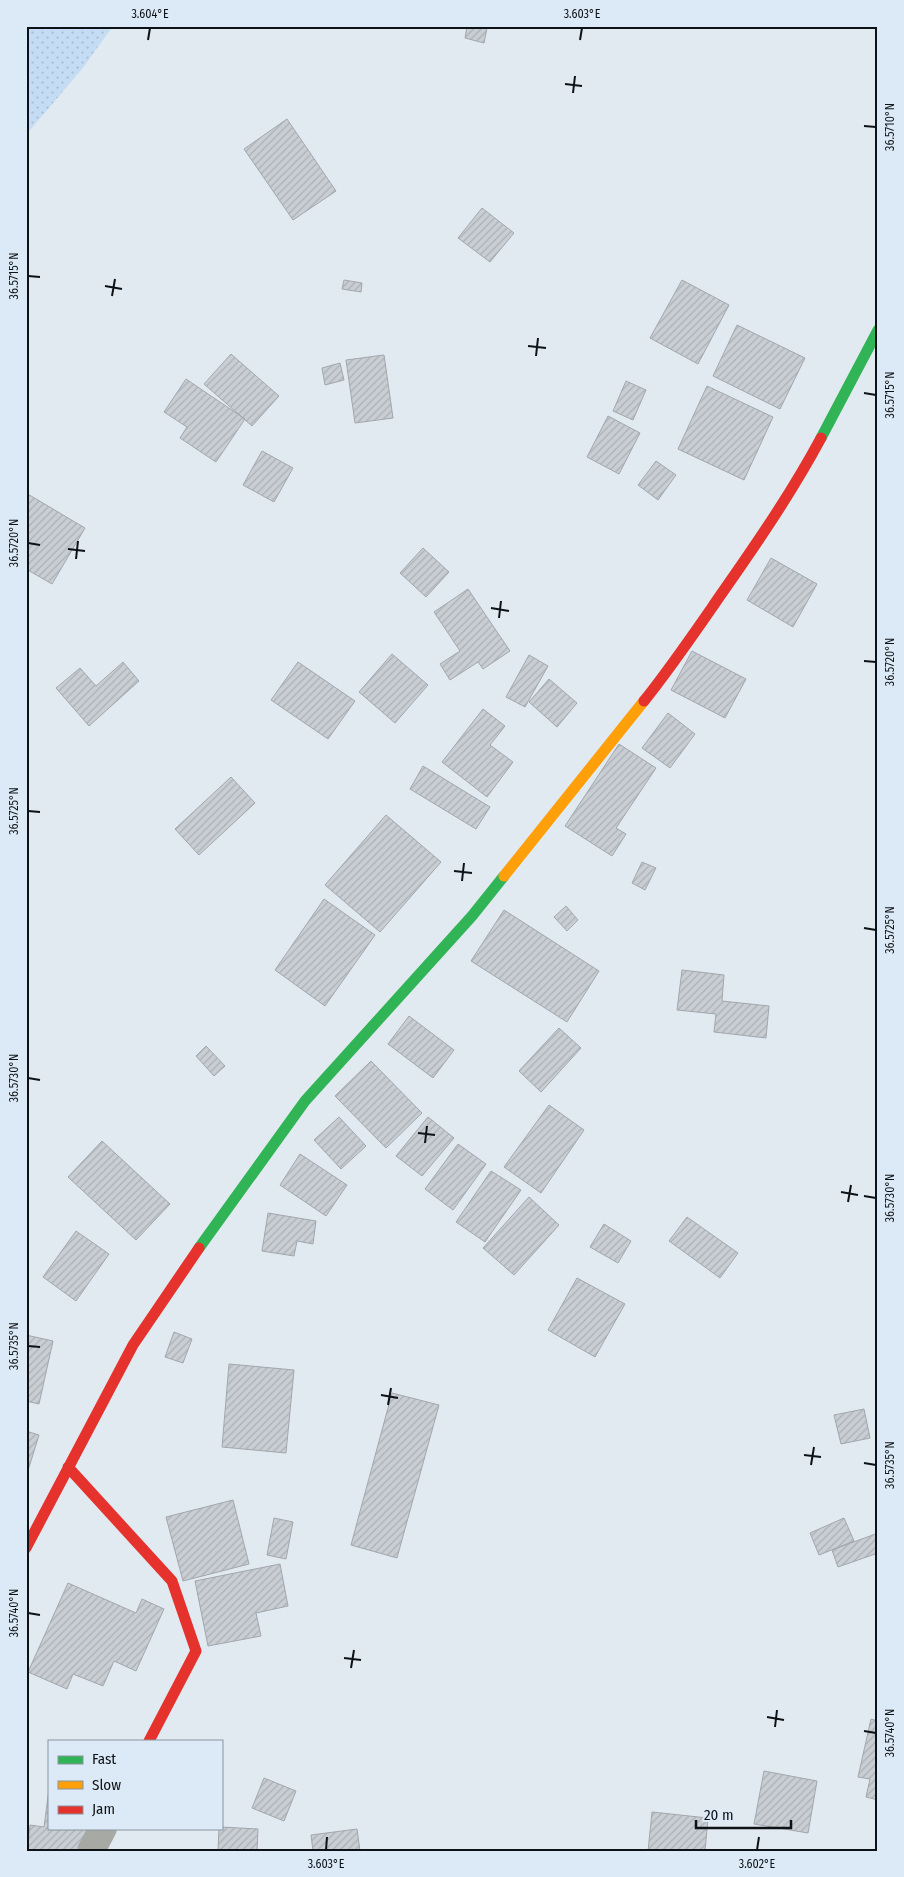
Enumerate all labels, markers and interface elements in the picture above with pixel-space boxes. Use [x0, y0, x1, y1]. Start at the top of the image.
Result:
text: 3.604°E [131, 7, 169, 21]
text: 3.603°E [564, 7, 601, 21]
text: 36.5710°N [883, 103, 897, 151]
text: 36.5715°N [7, 253, 21, 299]
text: 36.5715°N [883, 372, 897, 418]
text: 36.5720°N [7, 519, 21, 567]
text: 36.5720°N [883, 638, 897, 686]
text: 36.5725°N [7, 787, 21, 835]
text: 36.5725°N [883, 906, 897, 954]
text: 36.5730°N [7, 1054, 21, 1102]
text: 36.5730°N [883, 1174, 897, 1222]
text: 36.5735°N [7, 1322, 21, 1370]
text: 36.5735°N [883, 1441, 897, 1489]
text: 36.5740°N [7, 1589, 21, 1637]
text: 36.5740°N [883, 1709, 897, 1757]
legend [48, 1740, 222, 1830]
text: Fast [92, 1750, 116, 1768]
text: Slow [92, 1776, 121, 1794]
scale bar [696, 1797, 792, 1829]
text: Jam [92, 1800, 115, 1818]
text: 20 m [704, 1806, 734, 1824]
text: 3.603°E [308, 1857, 345, 1871]
text: 3.602°E [739, 1857, 776, 1871]

